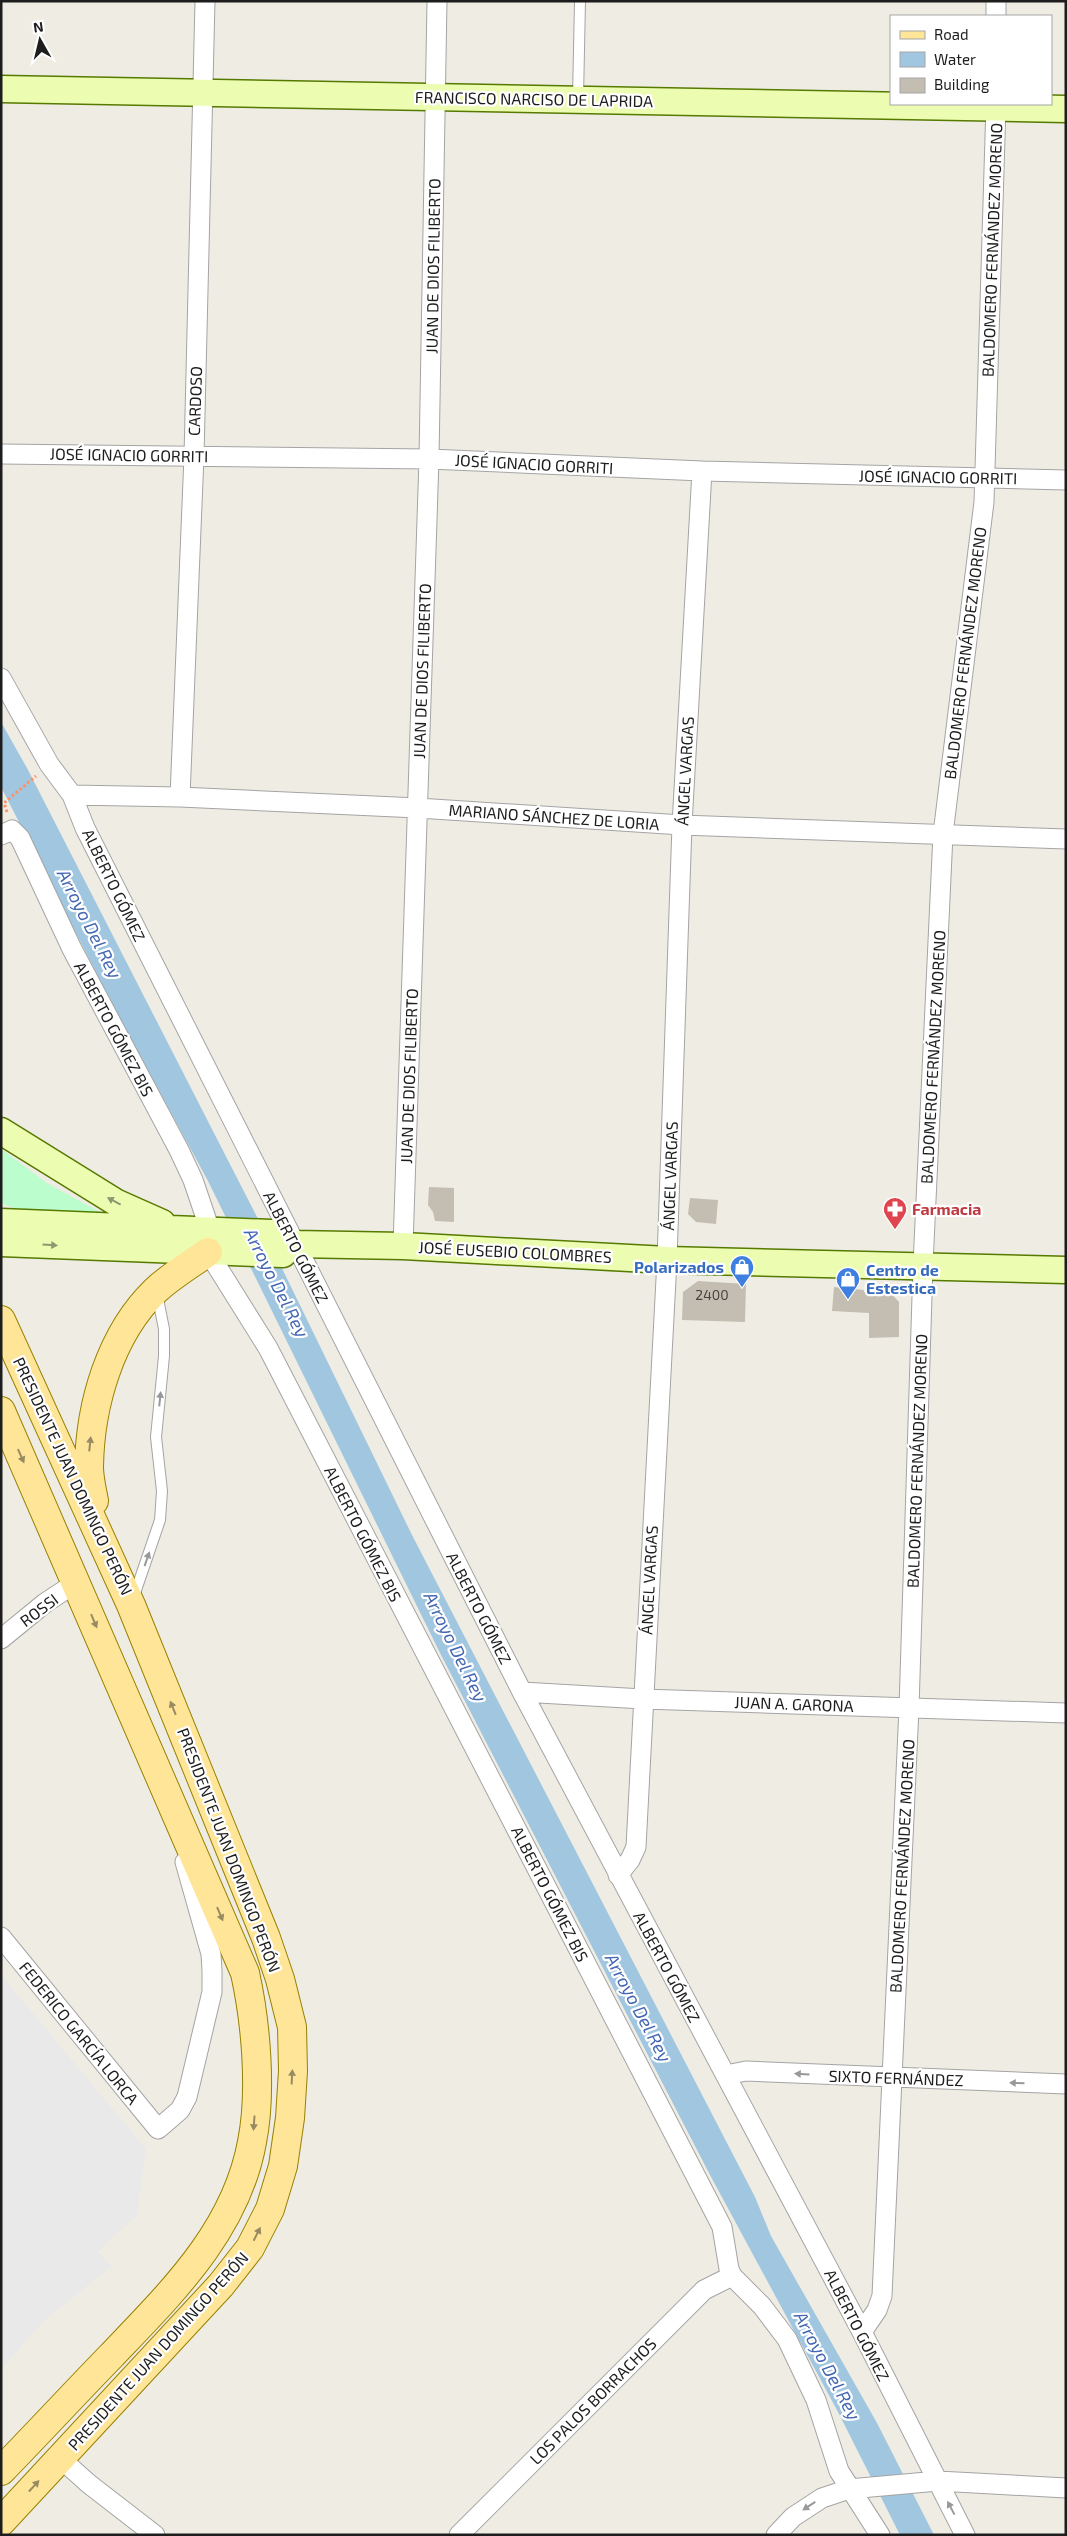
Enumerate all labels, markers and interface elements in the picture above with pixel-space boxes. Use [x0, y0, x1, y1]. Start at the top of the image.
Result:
north arrow [15, 15, 65, 65]
legend [890, 15, 1052, 105]
text: N [32, 18, 44, 36]
text: Road [934, 25, 969, 43]
text: Water [934, 50, 976, 68]
text: Building [934, 75, 990, 93]
street label: FRANCISCO NARCISO DE LAPRIDA [415, 87, 653, 110]
street label: BALDOMERO FERNÁNDEZ MORENO [978, 123, 1005, 377]
street label: JUAN DE DIOS FILIBERTO [421, 178, 444, 354]
street label: CARDOSO [184, 366, 205, 436]
street label: JOSÉ IGNACIO GORRITI [49, 444, 209, 465]
street label: JOSÉ IGNACIO GORRITI [454, 450, 614, 477]
street label: JOSÉ IGNACIO GORRITI [858, 466, 1018, 487]
street label: BALDOMERO FERNÁNDEZ MORENO [940, 526, 989, 780]
street label: JUAN DE DIOS FILIBERTO [409, 583, 434, 759]
street label: ÁNGEL VARGAS [672, 716, 697, 826]
street label: MARIANO SÁNCHEZ DE LORIA [448, 800, 660, 833]
street label: ALBERTO GÓMEZ [79, 825, 150, 944]
water label: Arroyo Del Rey [52, 864, 127, 982]
street label: BALDOMERO FERNÁNDEZ MORENO [916, 930, 949, 1184]
street label: ALBERTO GÓMEZ BIS [71, 958, 158, 1099]
street label: JUAN DE DIOS FILIBERTO [396, 988, 421, 1164]
street label: ÁNGEL VARGAS [658, 1121, 681, 1231]
street label: ALBERTO GÓMEZ [260, 1188, 333, 1306]
pharmacy icon: Farmacia [882, 1196, 908, 1230]
one-way arrow [107, 1197, 121, 1205]
place label: Farmacia [912, 1199, 981, 1218]
water label: Arroyo Del Rey [239, 1223, 314, 1341]
street label: JOSÉ EUSEBIO COLOMBRES [418, 1237, 612, 1266]
one-way arrow [42, 1241, 58, 1249]
shop icon: Polarizados [729, 1254, 755, 1288]
place label: Polarizados [634, 1257, 724, 1276]
place label: Centro de Estestica [866, 1260, 939, 1297]
shop icon: Centro de Estestica [835, 1266, 861, 1300]
house number: 2400 [695, 1286, 729, 1303]
street label: BALDOMERO FERNÁNDEZ MORENO [903, 1334, 930, 1588]
street label: PRESIDENTE JUAN DOMINGO PERÓN [10, 1354, 137, 1598]
one-way arrow [156, 1391, 164, 1407]
one-way arrow [87, 1436, 95, 1452]
one-way arrow [17, 1449, 25, 1463]
street label: ALBERTO GÓMEZ BIS [321, 1463, 406, 1605]
street label: ÁNGEL VARGAS [636, 1525, 661, 1635]
street label: ALBERTO GÓMEZ [443, 1549, 516, 1667]
one-way arrow [144, 1551, 151, 1566]
water label: Arroyo Del Rey [419, 1587, 492, 1706]
street label: ROSSI [16, 1589, 61, 1630]
one-way arrow [90, 1614, 98, 1628]
street label: JUAN A. GARONA [734, 1692, 854, 1715]
one-way arrow [169, 1701, 177, 1716]
street label: PRESIDENTE JUAN DOMINGO PERÓN [174, 1725, 285, 1975]
street label: BALDOMERO FERNÁNDEZ MORENO [885, 1739, 918, 1993]
street label: ALBERTO GÓMEZ BIS [508, 1823, 593, 1965]
one-way arrow [217, 1907, 225, 1921]
street label: ALBERTO GÓMEZ [630, 1908, 705, 2025]
water label: Arroyo Del Rey [601, 1948, 677, 2066]
street label: FEDERICO GARCÍA LORCA [16, 1957, 143, 2108]
street label: SIXTO FERNÁNDEZ [828, 2066, 964, 2089]
one-way arrow [289, 2069, 297, 2085]
one-way arrow [794, 2070, 810, 2078]
one-way arrow [1009, 2078, 1025, 2086]
one-way arrow [249, 2116, 257, 2132]
one-way arrow [253, 2226, 261, 2241]
street label: PRESIDENTE JUAN DOMINGO PERÓN [64, 2248, 252, 2454]
street label: ALBERTO GÓMEZ [821, 2266, 894, 2384]
water label: Arroyo Del Rey [790, 2306, 866, 2424]
street label: LOS PALOS BORRACHOS [525, 2333, 660, 2468]
one-way arrow [29, 2480, 40, 2493]
one-way arrow [802, 2501, 815, 2511]
one-way arrow [947, 2501, 955, 2515]

